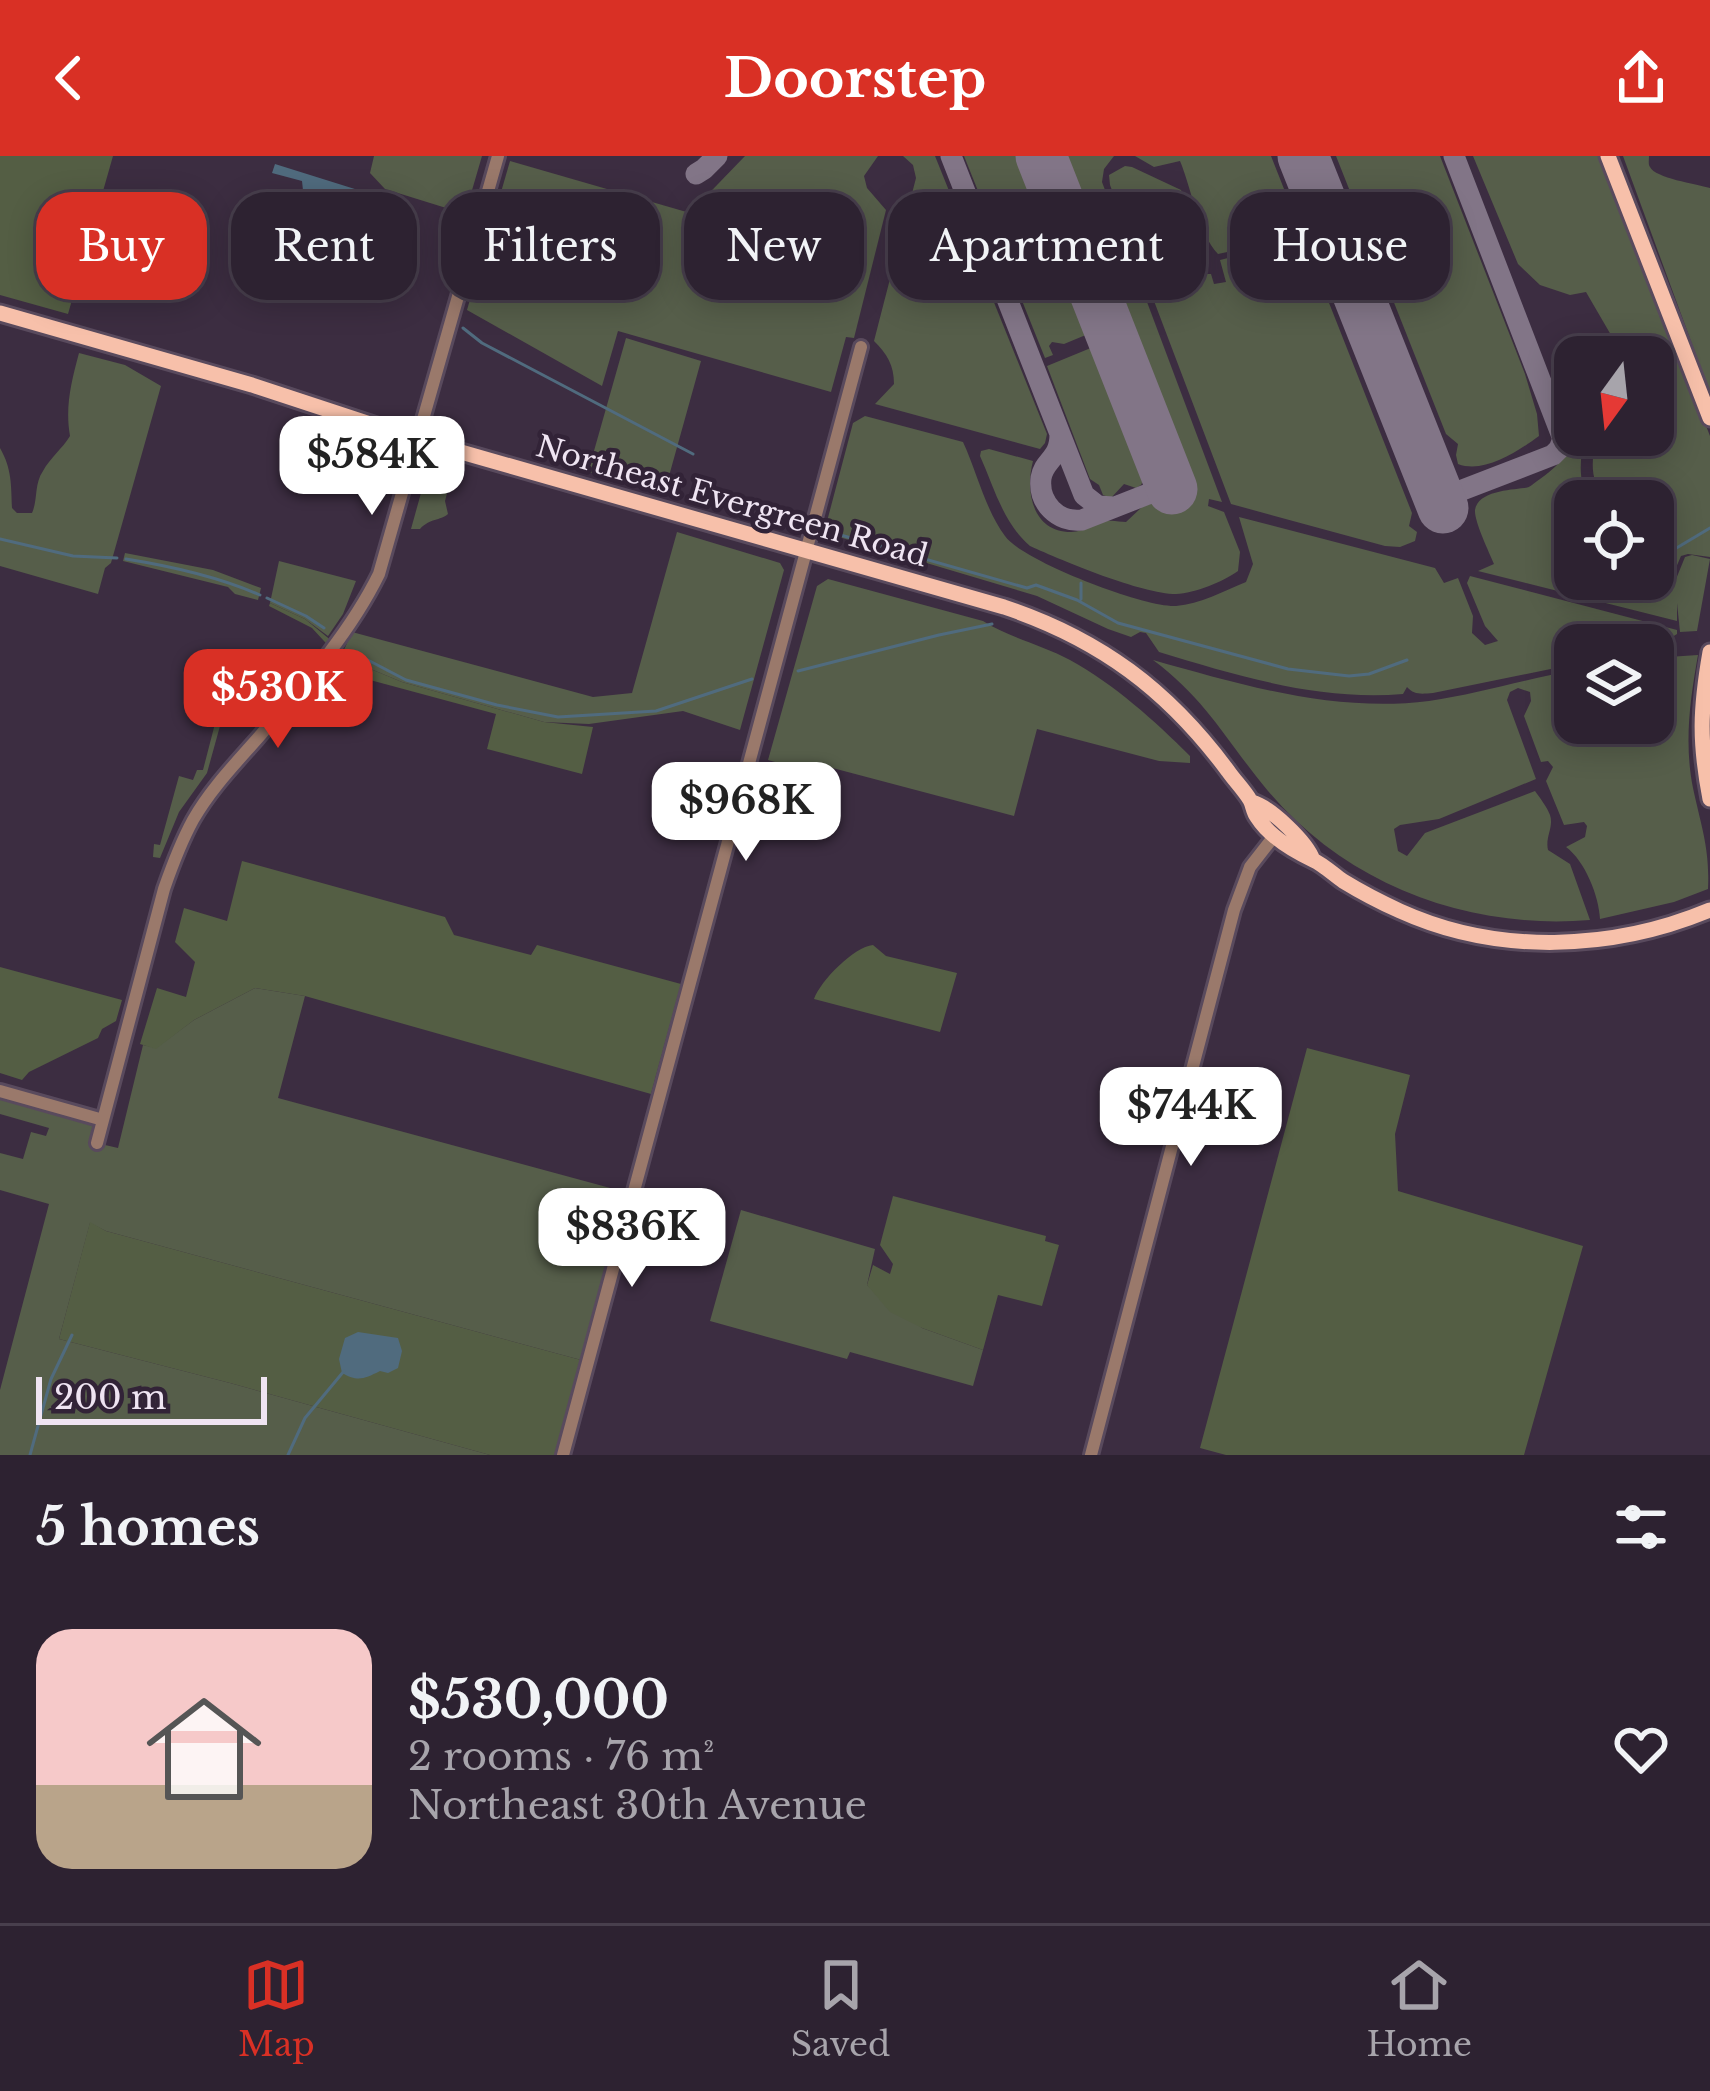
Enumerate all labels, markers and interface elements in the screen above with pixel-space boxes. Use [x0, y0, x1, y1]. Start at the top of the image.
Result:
icon: back [36, 45, 102, 111]
text: Doorstep [724, 45, 986, 112]
icon: share [1608, 45, 1674, 111]
chip: Buy [36, 192, 207, 300]
chip: Rent [231, 192, 417, 300]
chip: Filters [441, 192, 660, 300]
chip: New [684, 192, 864, 300]
chip: Apartment [888, 192, 1206, 300]
chip: House [1230, 192, 1450, 300]
north arrow [1554, 336, 1674, 456]
map controls [1554, 336, 1674, 744]
pin: $584K [288, 416, 456, 518]
street label: Northeast Evergreen Road [532, 427, 932, 575]
text: $584K [306, 430, 438, 479]
button: locate [1554, 480, 1674, 600]
button: layers [1554, 624, 1674, 744]
pin: $530K [194, 649, 362, 751]
text: $530K [211, 663, 345, 712]
pin: $968K [662, 762, 830, 864]
text: $968K [679, 776, 813, 825]
pin: $744K [1107, 1067, 1275, 1169]
text: $744K [1127, 1081, 1255, 1130]
pin: $836K [548, 1188, 716, 1290]
text: $836K [565, 1202, 699, 1251]
scale bar [36, 1371, 267, 1424]
text: 200 m [54, 1377, 166, 1418]
icon: filters [1608, 1494, 1674, 1560]
text: 5 homes [36, 1496, 260, 1559]
text: $530,000 [408, 1669, 669, 1732]
icon: home [132, 1677, 276, 1821]
icon: heart [1608, 1716, 1674, 1782]
text: 2 rooms · 76 m² [408, 1732, 714, 1781]
text: Northeast 30th Avenue [408, 1781, 867, 1830]
tab: Map [238, 1952, 315, 2065]
tab: Saved [791, 1952, 890, 2065]
tab: Home [1366, 1952, 1472, 2065]

